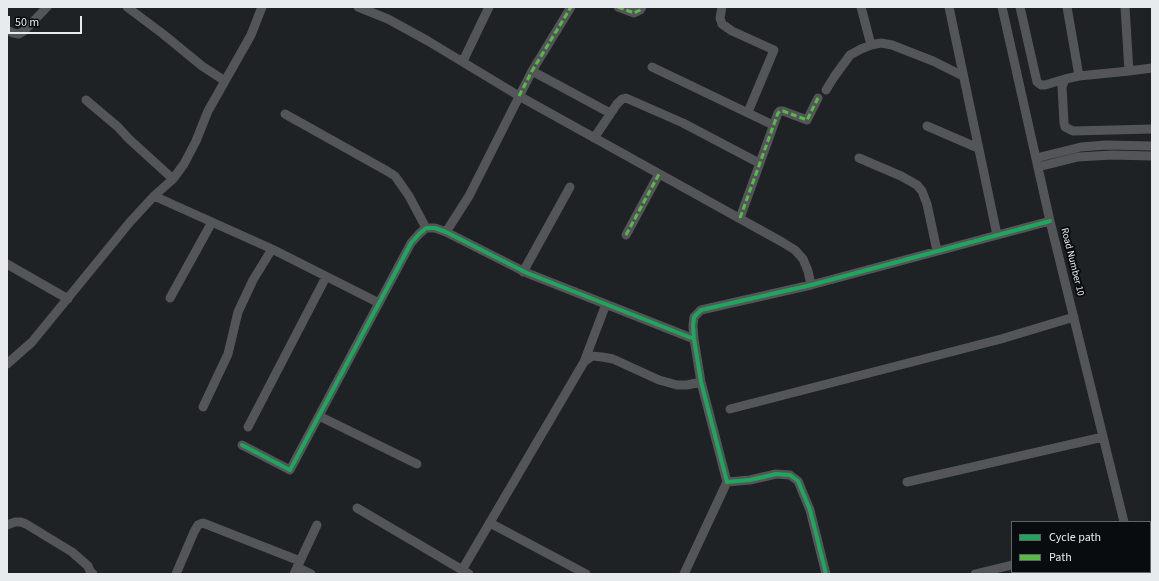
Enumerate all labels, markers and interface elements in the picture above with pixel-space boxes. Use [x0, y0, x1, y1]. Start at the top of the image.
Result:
scale bar [10, 8, 84, 34]
text: 50 m [15, 14, 39, 31]
street label: Road Number 10 [1058, 227, 1086, 297]
legend [1011, 521, 1151, 573]
text: Cycle path [1049, 529, 1101, 546]
text: Path [1049, 549, 1072, 566]

